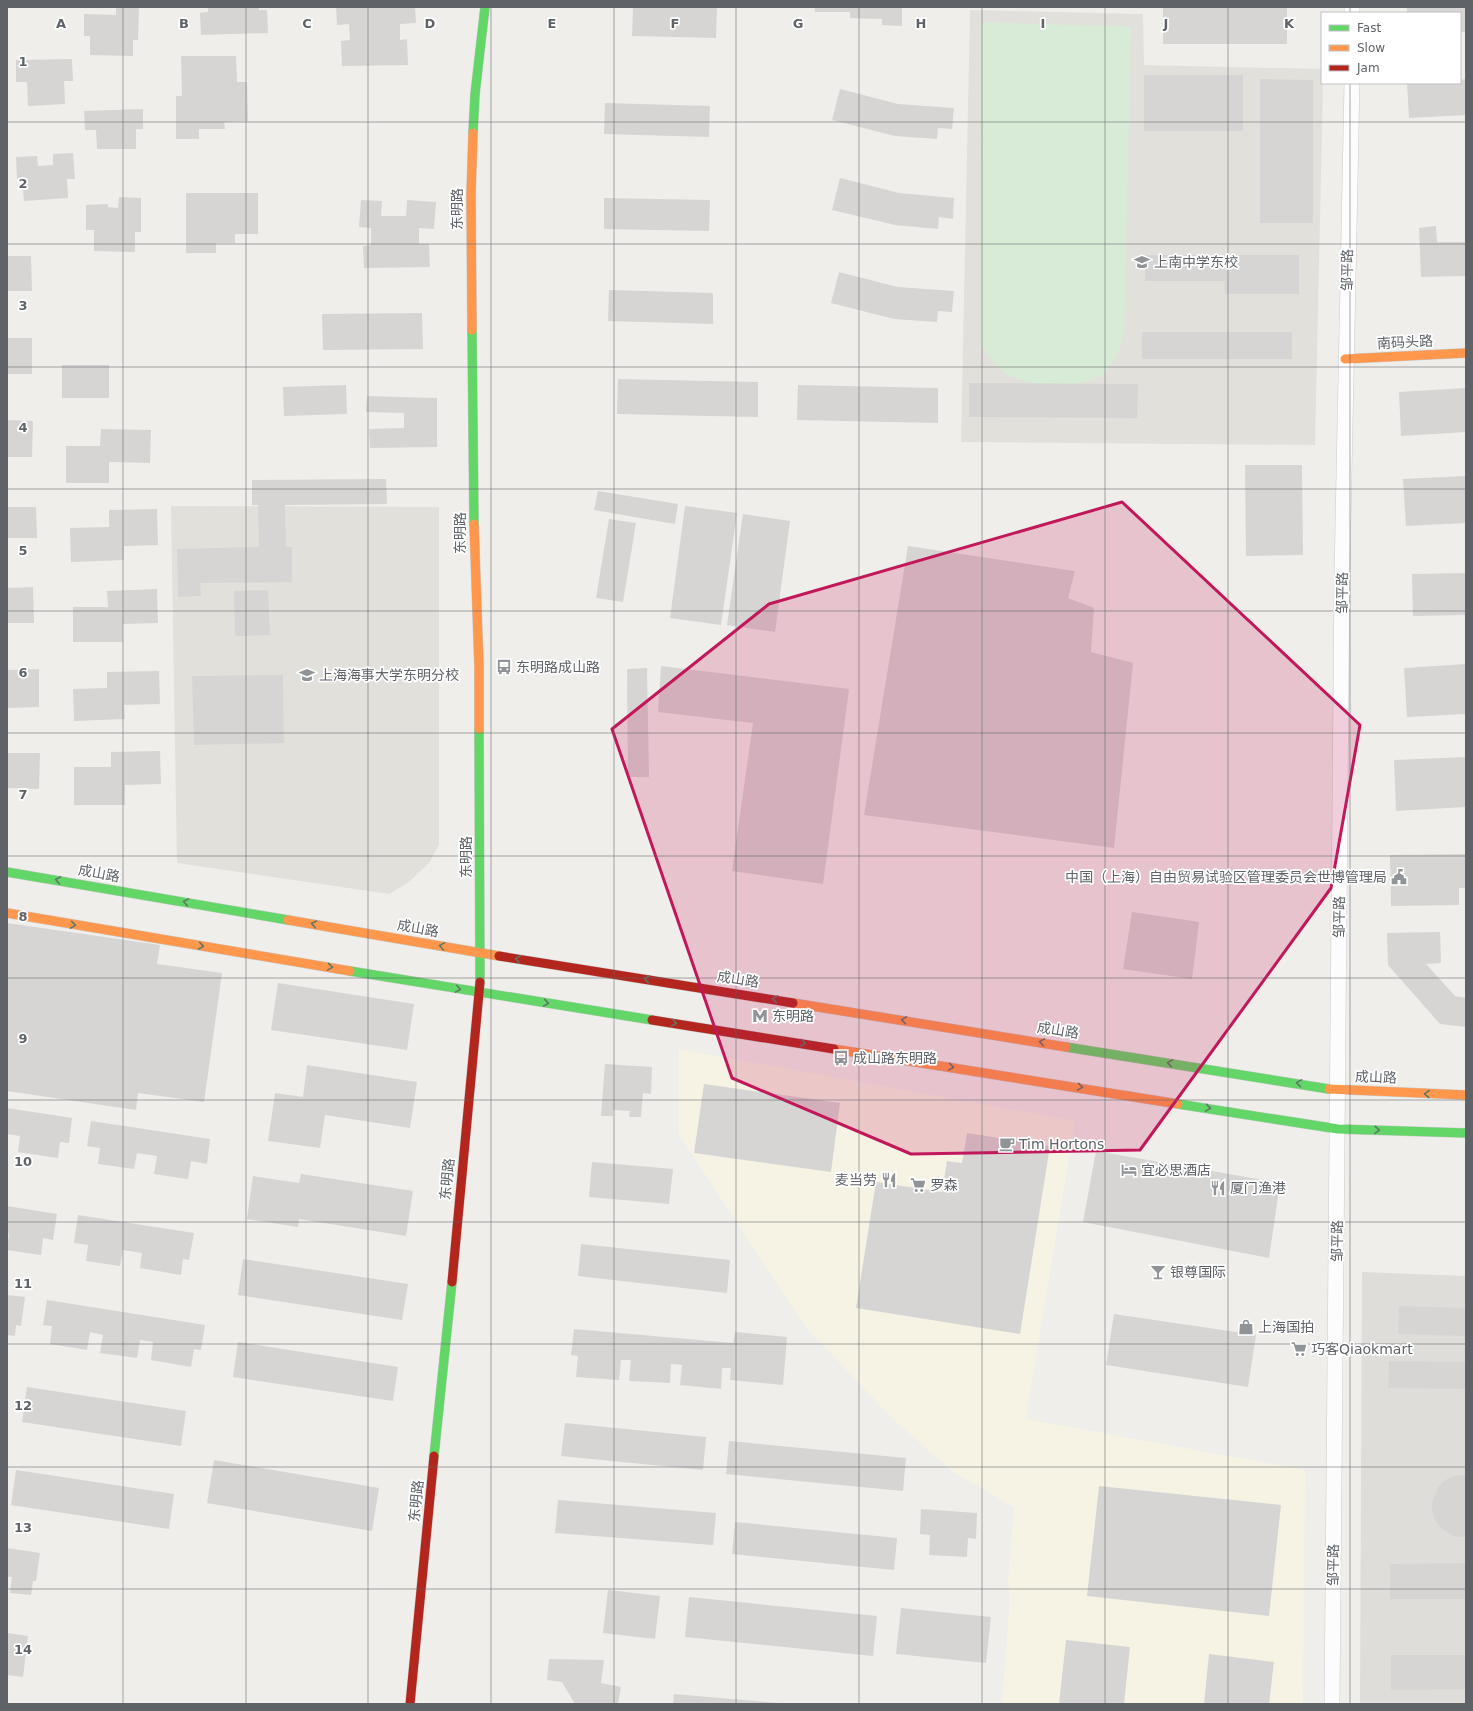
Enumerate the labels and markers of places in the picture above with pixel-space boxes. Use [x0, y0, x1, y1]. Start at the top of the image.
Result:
school or university icon: 上南中学东校 [1133, 253, 1151, 271]
place label: 上南中学东校 [1154, 254, 1238, 270]
bus stop icon: 东明路成山路 [495, 658, 513, 676]
place label: 东明路成山路 [516, 659, 600, 675]
school or university icon: 上海海事大学东明分校 [298, 666, 316, 684]
place label: 上海海事大学东明分校 [319, 667, 459, 683]
public building icon: 中国（上海）自由贸易试验区管理委员会世博管理局 [1390, 868, 1408, 886]
place label: 中国（上海）自由贸易试验区管理委员会世博管理局 [1065, 869, 1387, 885]
metro station icon: 东明路 [751, 1007, 769, 1025]
place label: 东明路 [772, 1008, 814, 1024]
bus stop icon: 成山路东明路 [832, 1049, 850, 1067]
place label: 成山路东明路 [853, 1050, 937, 1066]
cafe icon: Tim Hortons [998, 1135, 1016, 1153]
place label: Tim Hortons [1018, 1136, 1104, 1152]
hotel icon: 宜必思酒店 [1120, 1161, 1138, 1179]
place label: 宜必思酒店 [1141, 1162, 1211, 1178]
restaurant icon: 麦当劳 [880, 1171, 898, 1189]
place label: 麦当劳 [835, 1172, 877, 1188]
supermarket icon: 罗森 [909, 1176, 927, 1194]
place label: 罗森 [930, 1177, 958, 1193]
restaurant icon: 厦门渔港 [1209, 1179, 1227, 1197]
place label: 厦门渔港 [1230, 1180, 1286, 1196]
bar icon: 银尊国际 [1149, 1263, 1167, 1281]
place label: 银尊国际 [1170, 1264, 1226, 1280]
shop icon: 上海国拍 [1237, 1318, 1255, 1336]
place label: 上海国拍 [1258, 1319, 1314, 1335]
supermarket icon: 巧客Qiaokmart [1290, 1340, 1308, 1358]
place label: 巧客Qiaokmart [1311, 1341, 1413, 1357]

